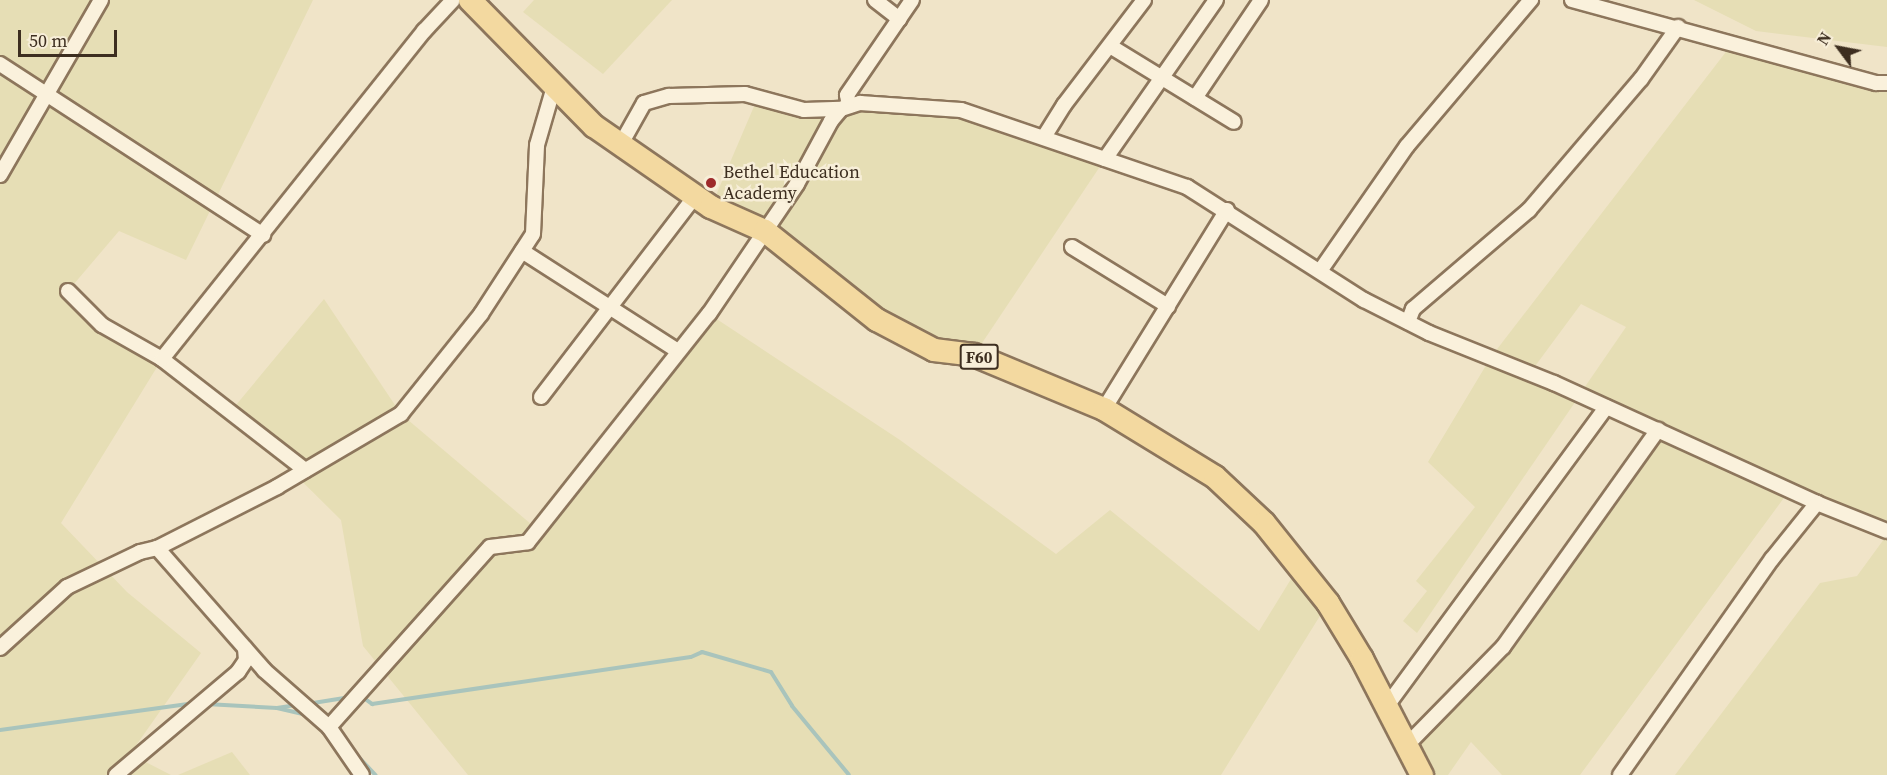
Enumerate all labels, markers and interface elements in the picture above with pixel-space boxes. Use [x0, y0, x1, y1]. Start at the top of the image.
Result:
scale bar [21, 18, 120, 56]
north arrow [1809, 18, 1869, 78]
text: 50 m [29, 28, 67, 53]
text: N [1811, 28, 1836, 49]
place label: Bethel Education Academy [723, 162, 860, 204]
marker: Bethel Education Academy [704, 176, 718, 190]
road number: F60 [960, 344, 998, 370]

